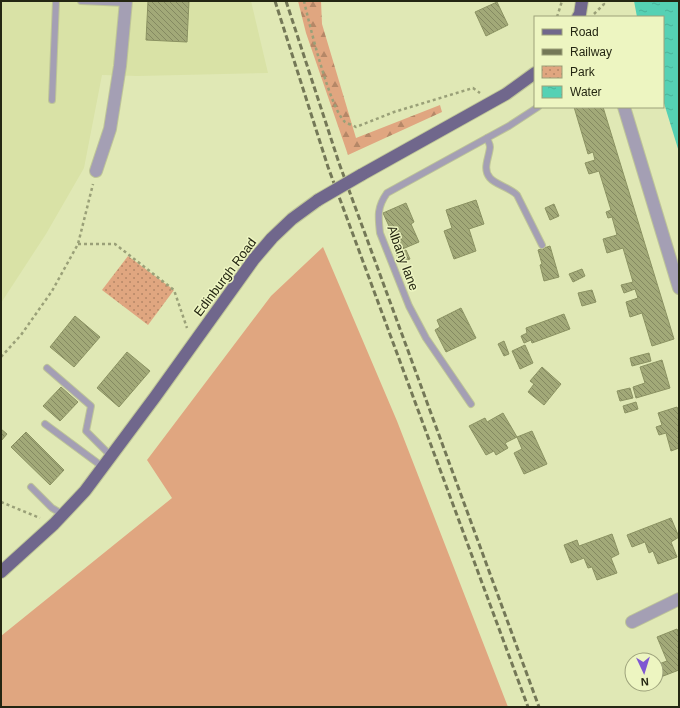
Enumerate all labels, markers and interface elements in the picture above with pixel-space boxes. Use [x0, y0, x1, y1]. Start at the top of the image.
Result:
legend [534, 16, 664, 108]
text: Road [570, 25, 599, 39]
text: Railway [570, 45, 612, 59]
text: Park [570, 65, 596, 79]
text: Water [570, 85, 602, 99]
street label: Albany lane [384, 224, 422, 292]
street label: Edinburgh Road [191, 235, 259, 319]
north arrow [624, 652, 664, 692]
text: N [640, 676, 649, 688]

